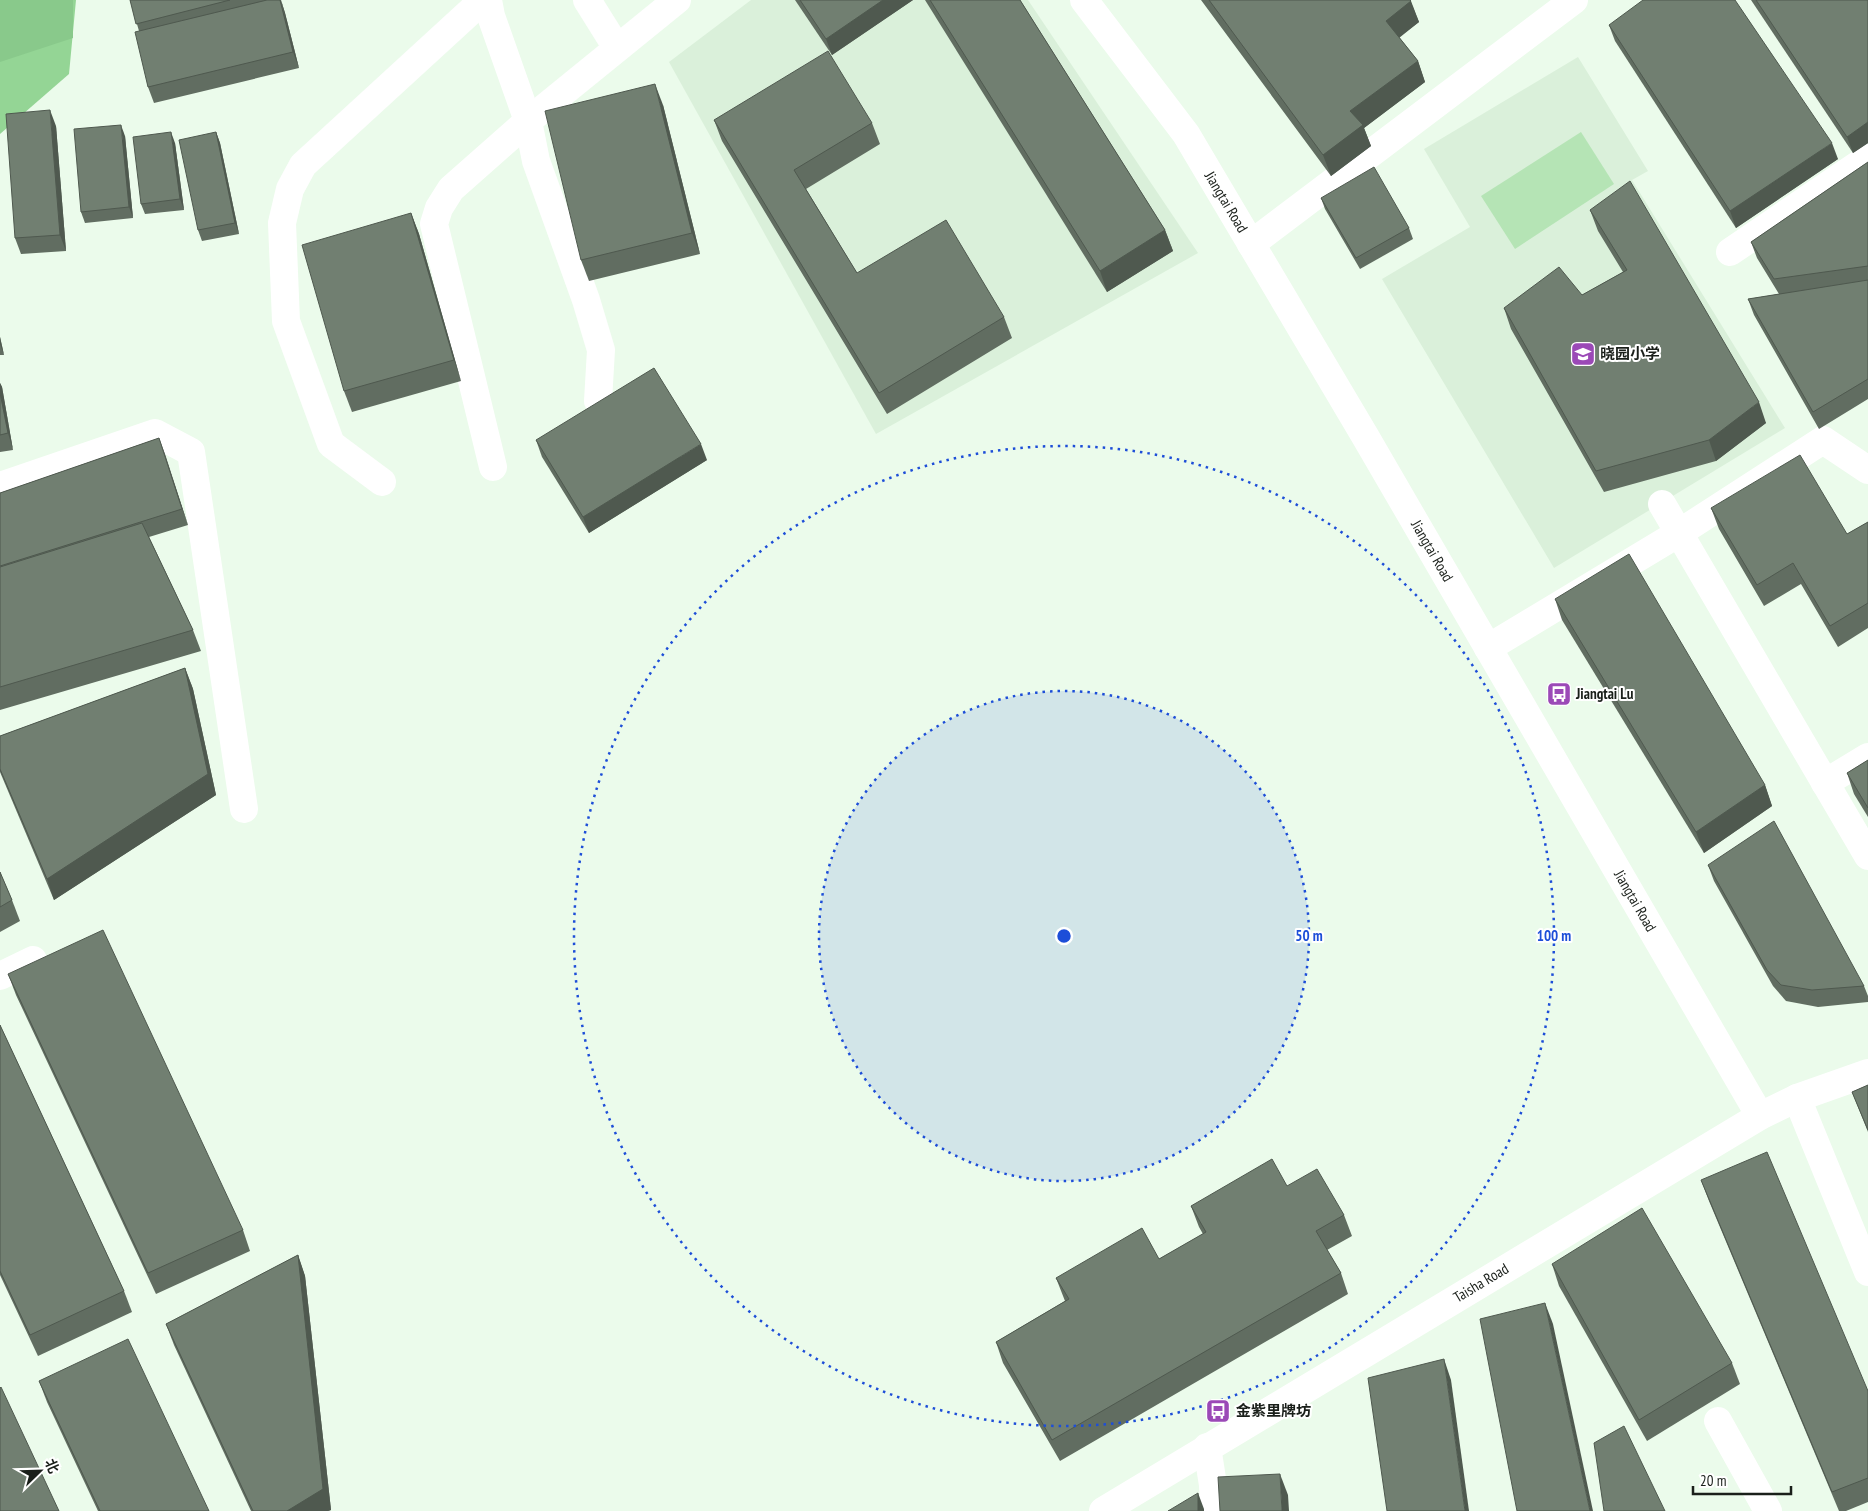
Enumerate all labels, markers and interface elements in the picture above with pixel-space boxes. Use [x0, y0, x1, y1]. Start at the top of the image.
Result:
street label: Jiangtai Road [1200, 167, 1252, 236]
school or university icon: 晓园小学 [1570, 341, 1596, 367]
place label: 晓园小学 [1600, 344, 1660, 363]
street label: Jiangtai Road [1407, 516, 1458, 585]
bus stop icon: Jiangtai Lu [1546, 681, 1572, 707]
place label: Jiangtai Lu [1575, 684, 1634, 703]
street label: Jiangtai Road [1610, 866, 1661, 935]
text: 50 m [1295, 926, 1323, 945]
text: 100 m [1537, 926, 1571, 945]
centre of rings [1055, 927, 1073, 945]
street label: Taisha Road [1450, 1259, 1512, 1306]
bus stop icon: 金紫里牌坊 [1205, 1398, 1231, 1424]
place label: 金紫里牌坊 [1236, 1401, 1311, 1420]
north arrow [15, 1446, 65, 1496]
text: 北 [41, 1456, 63, 1476]
scale bar [1693, 1464, 1790, 1496]
text: 20 m [1700, 1471, 1726, 1490]

